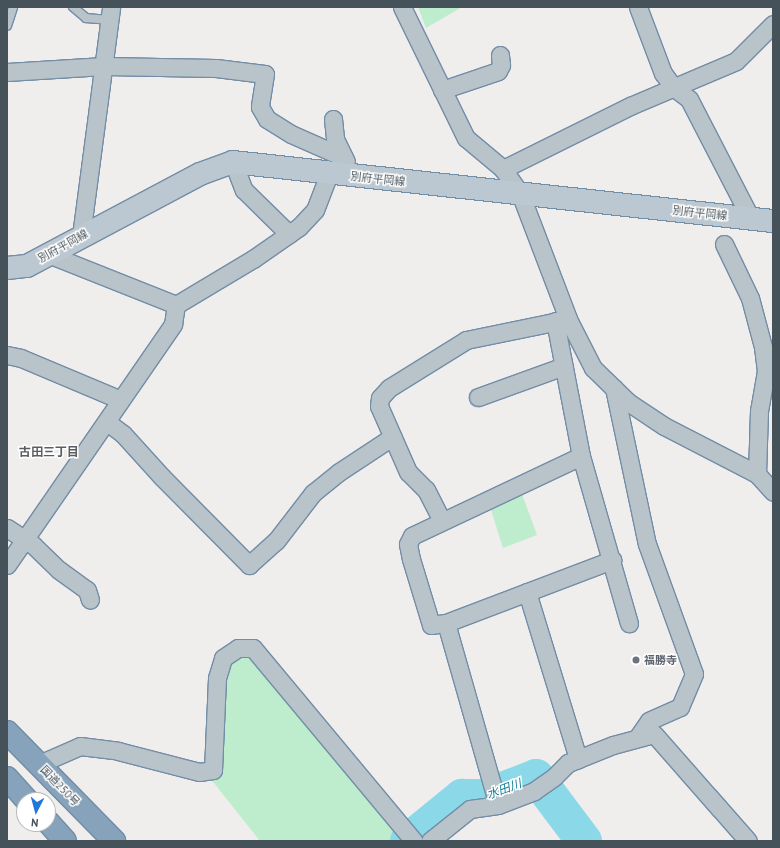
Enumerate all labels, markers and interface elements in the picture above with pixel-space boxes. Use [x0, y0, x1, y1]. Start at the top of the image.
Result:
street label: 別府平岡線 [350, 170, 406, 188]
street label: 別府平岡線 [672, 204, 728, 222]
street label: 別府平岡線 [36, 227, 90, 265]
district label: 古田三丁目 [19, 445, 79, 459]
place label: 福勝寺 [644, 653, 677, 667]
marker: 福勝寺 [631, 655, 641, 665]
street label: 国道250号 [38, 763, 82, 809]
water label: 水田川 [485, 776, 523, 802]
north arrow [16, 792, 56, 832]
text: N [31, 816, 39, 830]

